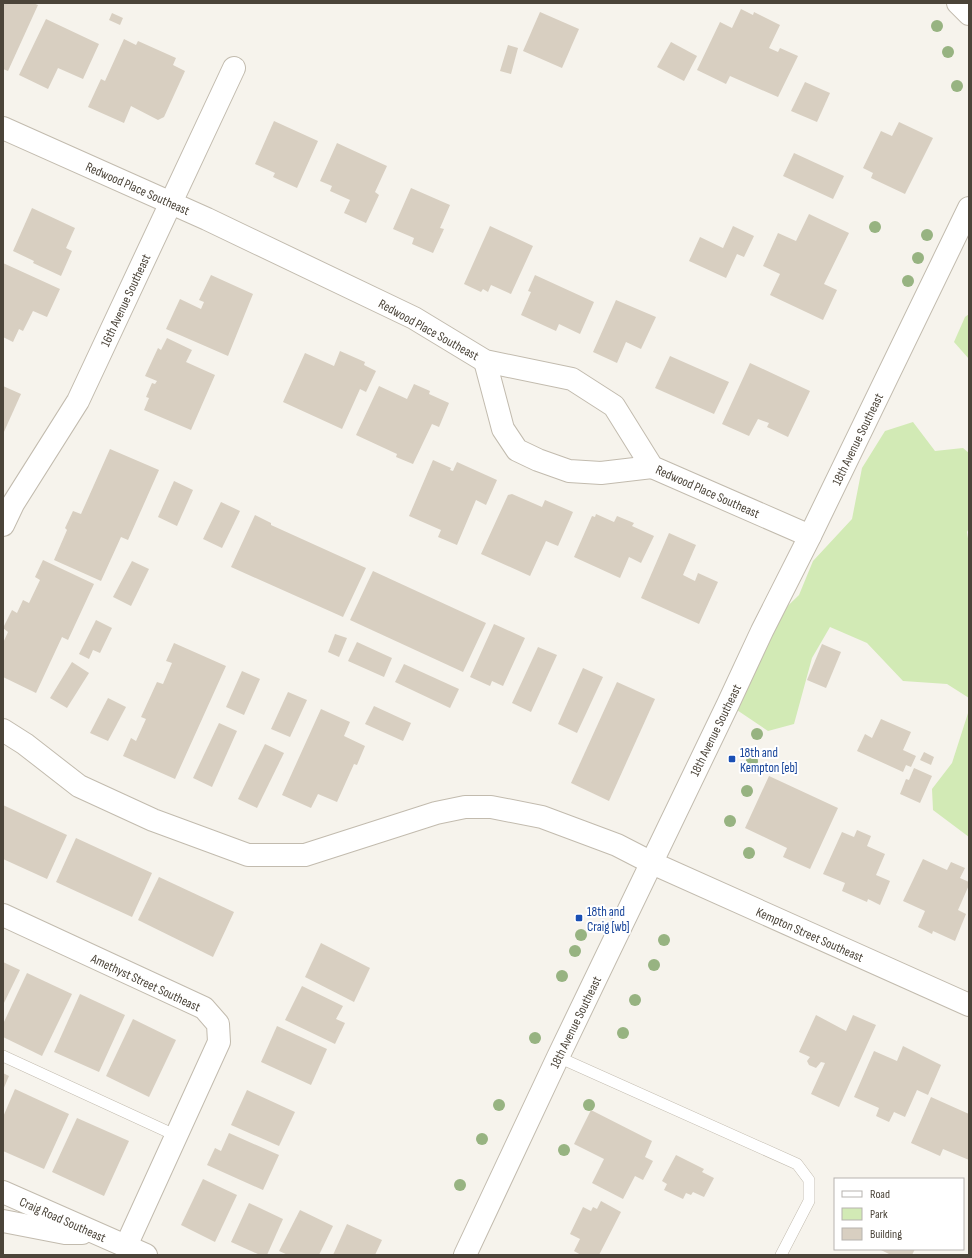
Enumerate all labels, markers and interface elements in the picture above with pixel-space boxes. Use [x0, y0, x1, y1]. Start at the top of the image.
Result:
street label: Redwood Place Southeast [83, 159, 192, 219]
street label: 16th Avenue Southeast [97, 251, 154, 349]
street label: Redwood Place Southeast [376, 296, 481, 364]
street label: 18th Avenue Southeast [829, 391, 887, 488]
street label: Redwood Place Southeast [653, 462, 762, 522]
street label: 18th Avenue Southeast [687, 682, 745, 779]
place label: 18th and Kempton [eb] [740, 745, 798, 776]
marker: 18th and Kempton [eb] [727, 754, 737, 764]
place label: 18th and Craig [wb] [587, 904, 630, 935]
street label: Kempton Street Southeast [753, 904, 866, 966]
marker: 18th and Craig [wb] [574, 913, 584, 923]
street label: Amethyst Street Southeast [87, 950, 203, 1015]
street label: 18th Avenue Southeast [547, 974, 605, 1071]
legend [834, 1178, 964, 1250]
text: Road [870, 1187, 890, 1202]
street label: Craig Road Southeast [17, 1194, 108, 1246]
text: Park [870, 1207, 888, 1222]
text: Building [870, 1227, 902, 1242]

